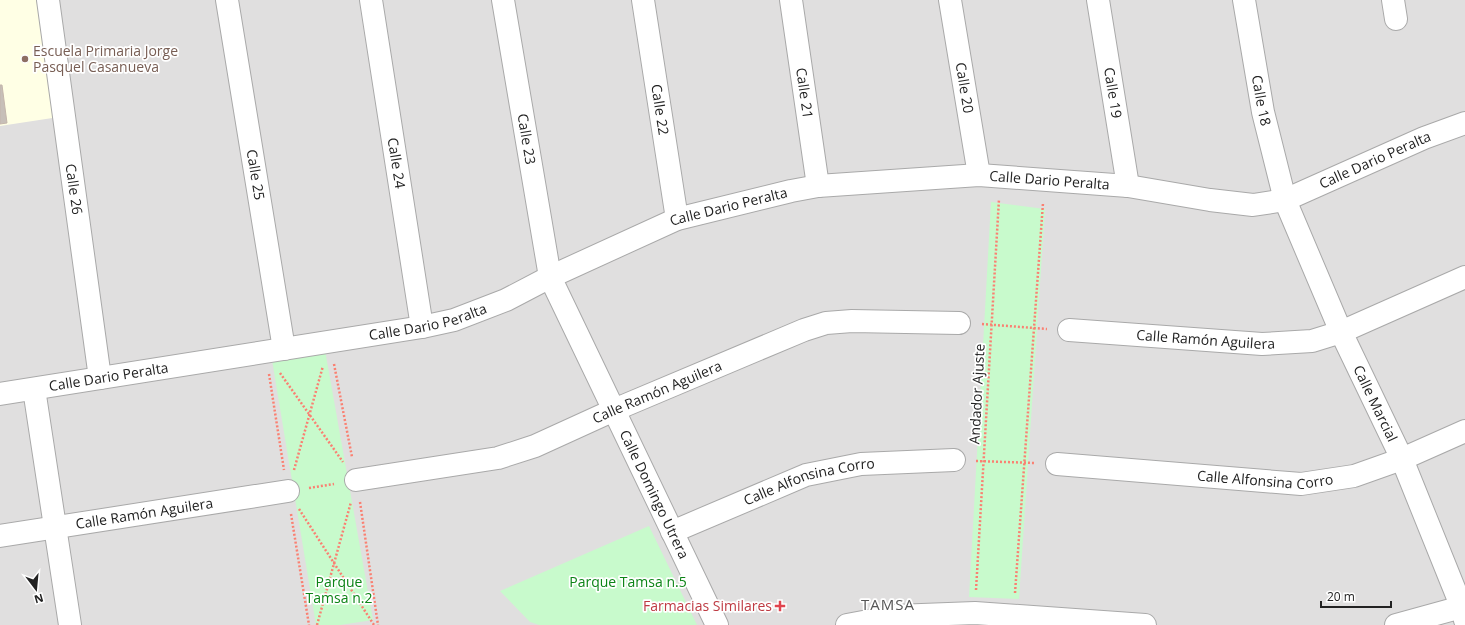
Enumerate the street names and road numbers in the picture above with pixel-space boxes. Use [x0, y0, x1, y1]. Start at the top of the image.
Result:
street label: Calle 20 [951, 61, 979, 115]
street label: Calle 21 [792, 66, 818, 120]
street label: Calle 19 [1100, 66, 1127, 120]
street label: Calle 18 [1248, 74, 1276, 128]
street label: Calle 22 [647, 83, 674, 136]
street label: Calle 23 [513, 112, 541, 166]
street label: Calle Dario Peralta [1316, 126, 1433, 193]
street label: Calle 24 [384, 136, 410, 190]
street label: Calle 25 [243, 148, 270, 201]
street label: Calle 26 [62, 162, 87, 216]
street label: Calle Dario Peralta [989, 166, 1110, 194]
street label: Calle Dario Peralta [666, 182, 789, 230]
street label: Calle Dario Peralta [367, 298, 489, 344]
street label: Calle Ramón Aguilera [1136, 325, 1275, 353]
street label: Andador Ajuste [964, 343, 989, 445]
street label: Calle Ramón Aguilera [589, 356, 724, 428]
street label: Calle Dario Peralta [47, 357, 170, 395]
street label: Calle Marcial [1349, 362, 1402, 445]
street label: Calle Domingo Utrera [616, 426, 694, 562]
street label: Calle Alfonsina Corro [740, 453, 875, 510]
street label: Calle Alfonsina Corro [1196, 466, 1335, 493]
street label: Calle Ramón Aguilera [74, 493, 214, 533]

